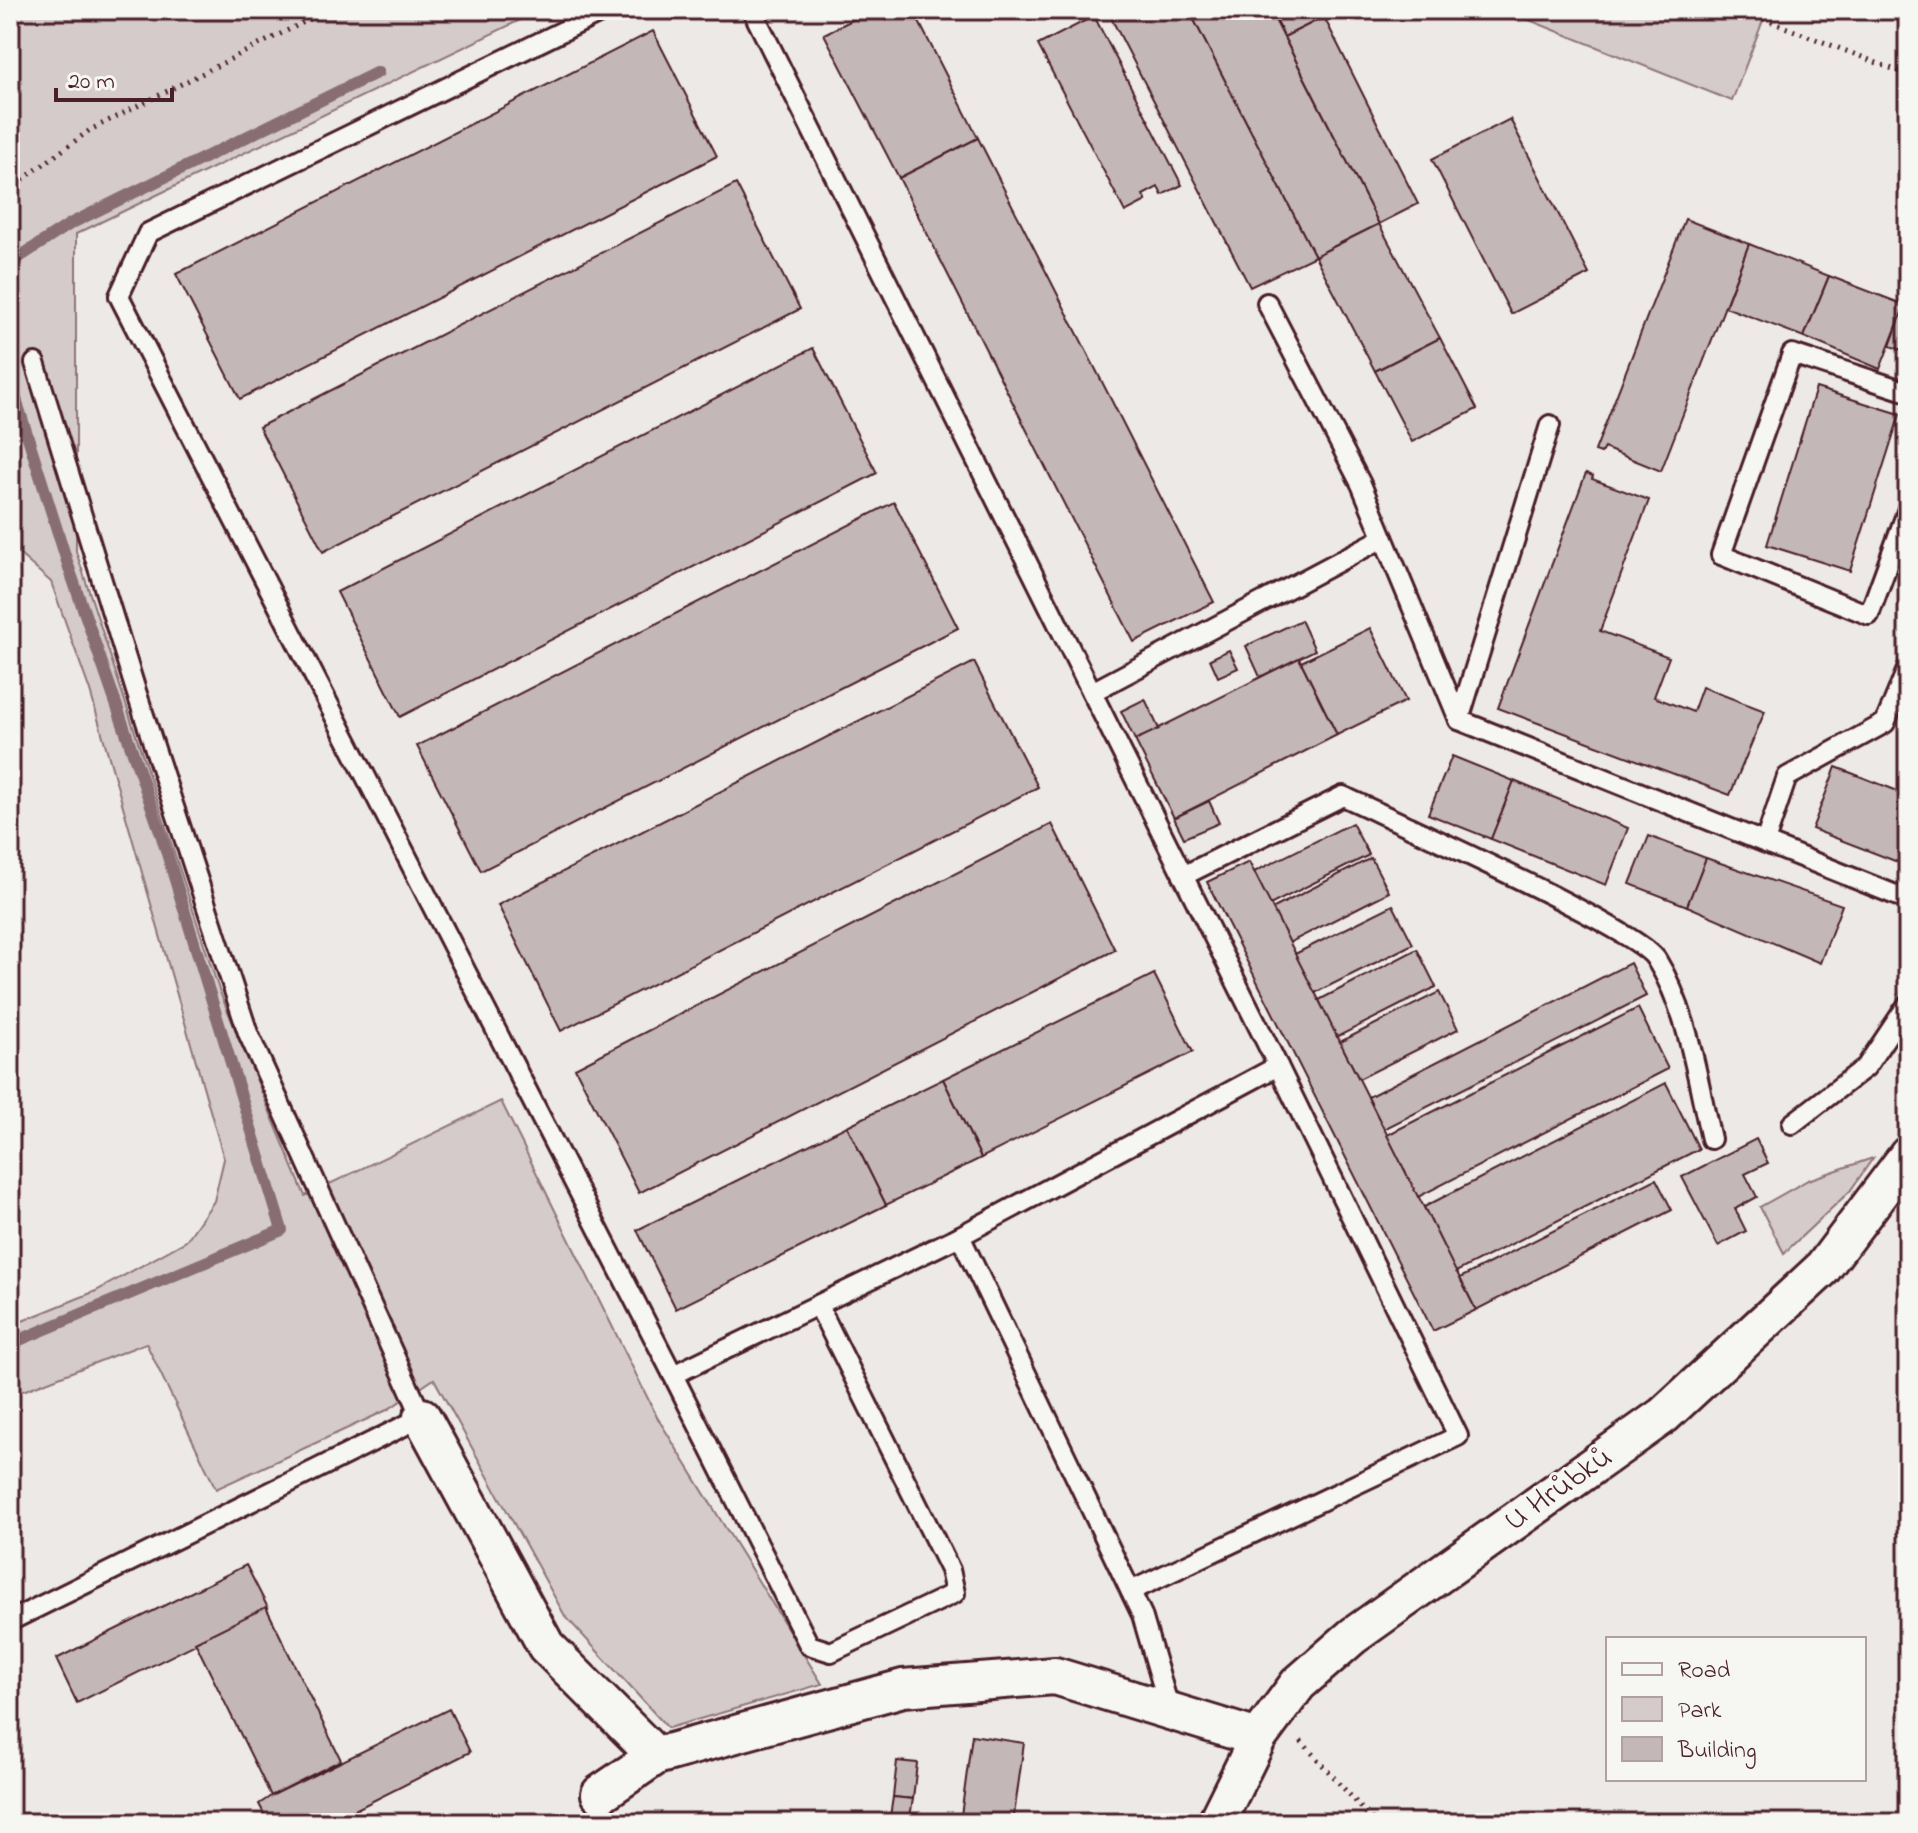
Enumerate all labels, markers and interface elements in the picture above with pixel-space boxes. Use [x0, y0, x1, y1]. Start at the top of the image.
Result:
scale bar [56, 52, 172, 102]
text: 20 m [68, 65, 115, 100]
street label: U Hrůbků [1495, 1435, 1623, 1545]
legend [1606, 1637, 1866, 1781]
text: Road [1678, 1654, 1731, 1689]
text: Park [1678, 1694, 1722, 1729]
text: Building [1677, 1734, 1757, 1769]

